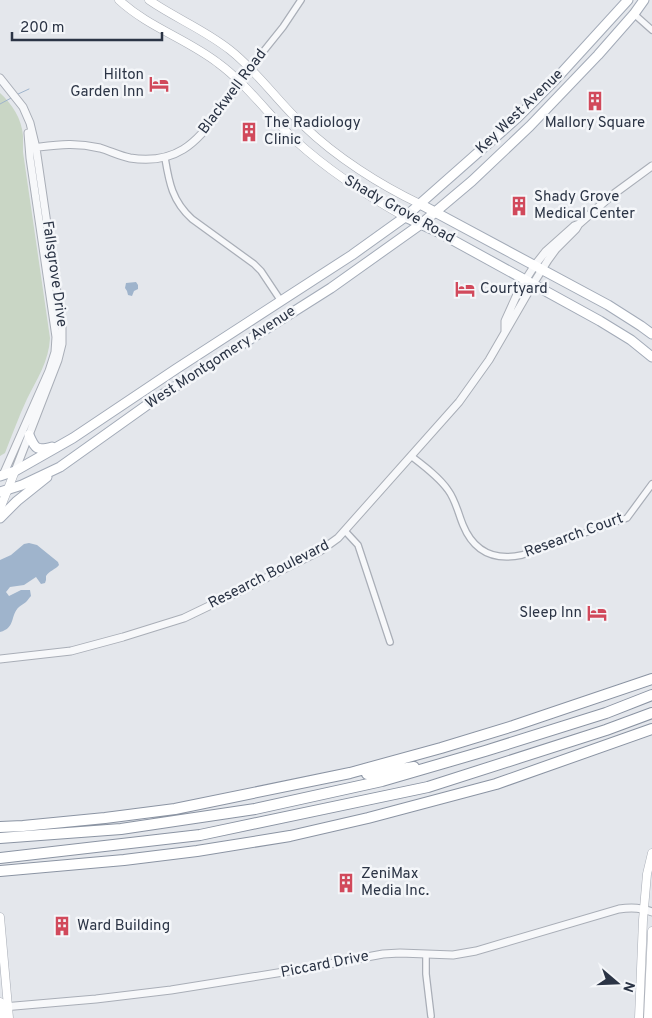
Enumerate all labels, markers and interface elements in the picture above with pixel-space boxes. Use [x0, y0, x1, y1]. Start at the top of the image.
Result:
scale bar [12, 10, 162, 42]
text: 200 m [20, 19, 65, 38]
street label: Blackwell Road [195, 46, 271, 138]
street label: Key West Avenue [472, 65, 568, 159]
place label: Hilton Garden Inn [70, 66, 144, 102]
hotel icon: Hilton Garden Inn [148, 73, 170, 95]
building icon: Mallory Square [584, 90, 606, 112]
place label: The Radiology Clinic [264, 114, 361, 150]
place label: Mallory Square [545, 114, 645, 133]
building icon: The Radiology Clinic [238, 121, 260, 143]
street label: Shady Grove Road [340, 172, 458, 248]
place label: Shady Grove Medical Center [534, 188, 635, 224]
building icon: Shady Grove Medical Center [508, 195, 530, 217]
street label: Fallsgrove Drive [37, 220, 71, 328]
hotel icon: Courtyard [454, 278, 476, 300]
place label: Courtyard [480, 280, 548, 299]
street label: West Montgomery Avenue [142, 302, 300, 414]
street label: Research Court [522, 509, 626, 563]
street label: Research Boulevard [205, 536, 333, 614]
hotel icon: Sleep Inn [586, 602, 608, 624]
place label: Sleep Inn [519, 604, 582, 623]
place label: ZeniMax Media Inc. [361, 865, 429, 901]
building icon: ZeniMax Media Inc. [335, 872, 357, 894]
building icon: Ward Building [51, 915, 73, 937]
place label: Ward Building [77, 917, 170, 936]
street label: Piccard Drive [279, 947, 371, 983]
north arrow [592, 958, 642, 1008]
text: N [618, 979, 638, 994]

